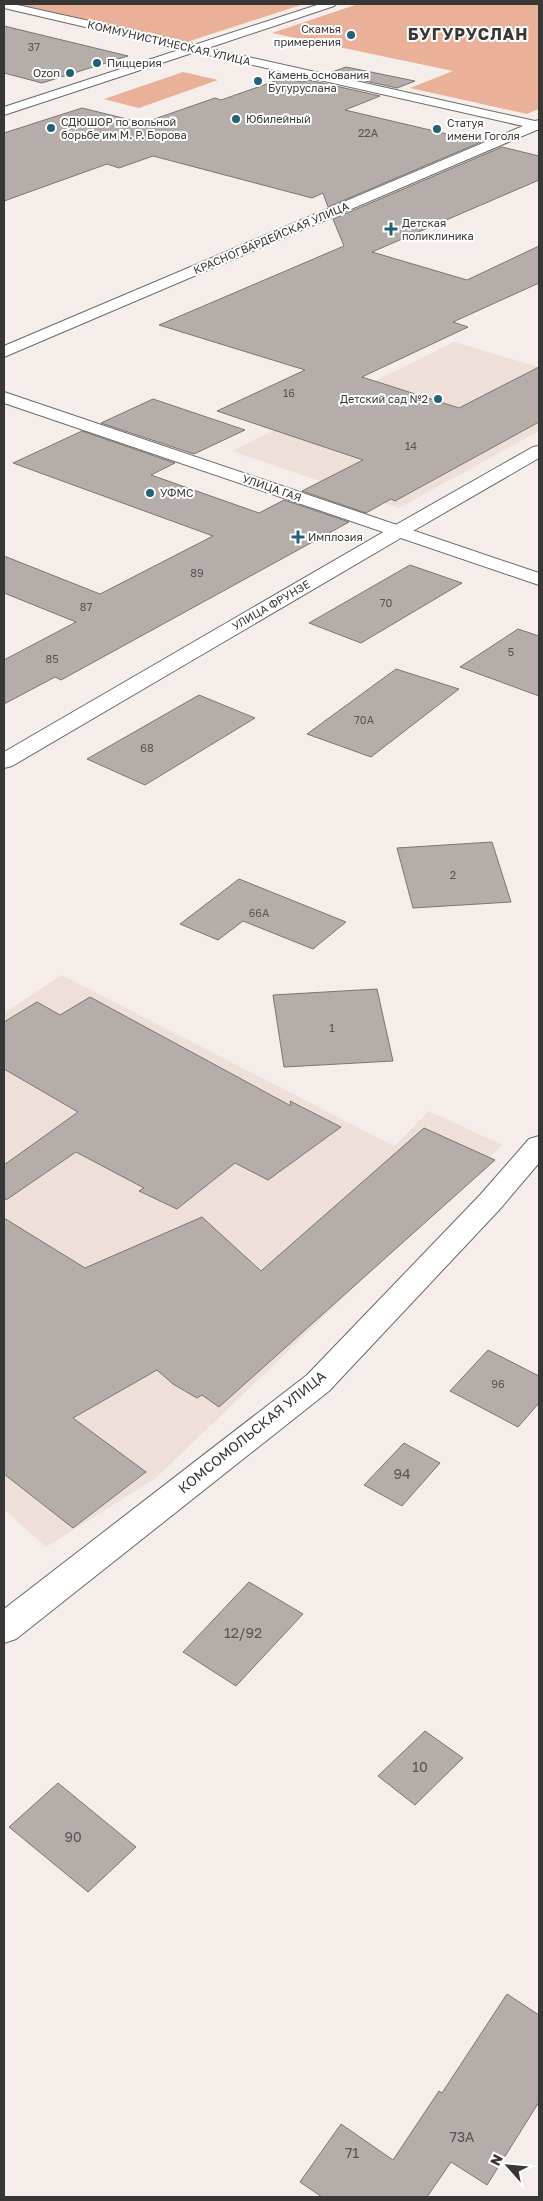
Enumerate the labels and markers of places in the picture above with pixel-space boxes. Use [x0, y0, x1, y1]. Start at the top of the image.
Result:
place label: Скамья примерения [274, 22, 341, 48]
marker: Скамья примерения [345, 29, 357, 41]
place label: Пиццерия [107, 56, 162, 69]
marker: Пиццерия [91, 57, 103, 69]
place label: Ozon [33, 66, 60, 79]
marker: Ozon [64, 67, 76, 79]
place label: Камень основания Бугуруслана [268, 68, 369, 94]
marker: Камень основания Бугуруслана [252, 75, 264, 87]
place label: Юбилейный [246, 112, 311, 125]
marker: Юбилейный [230, 113, 242, 125]
place label: СДЮШОР по вольной борьбе им М. Р. Борова [61, 115, 187, 141]
place label: Статуя имени Гоголя [447, 116, 520, 142]
marker: СДЮШОР по вольной борьбе им М. Р. Борова [45, 122, 57, 134]
marker: Статуя имени Гоголя [431, 123, 443, 135]
place label: Детская поликлиника [402, 216, 474, 242]
marker: Детская поликлиника [384, 222, 398, 236]
place label: Детский сад №2 [340, 392, 428, 405]
marker: Детский сад №2 [432, 393, 444, 405]
place label: УФМС [160, 486, 193, 499]
marker: УФМС [144, 487, 156, 499]
place label: Имплозия [308, 530, 363, 543]
marker: Имплозия [292, 531, 304, 543]

